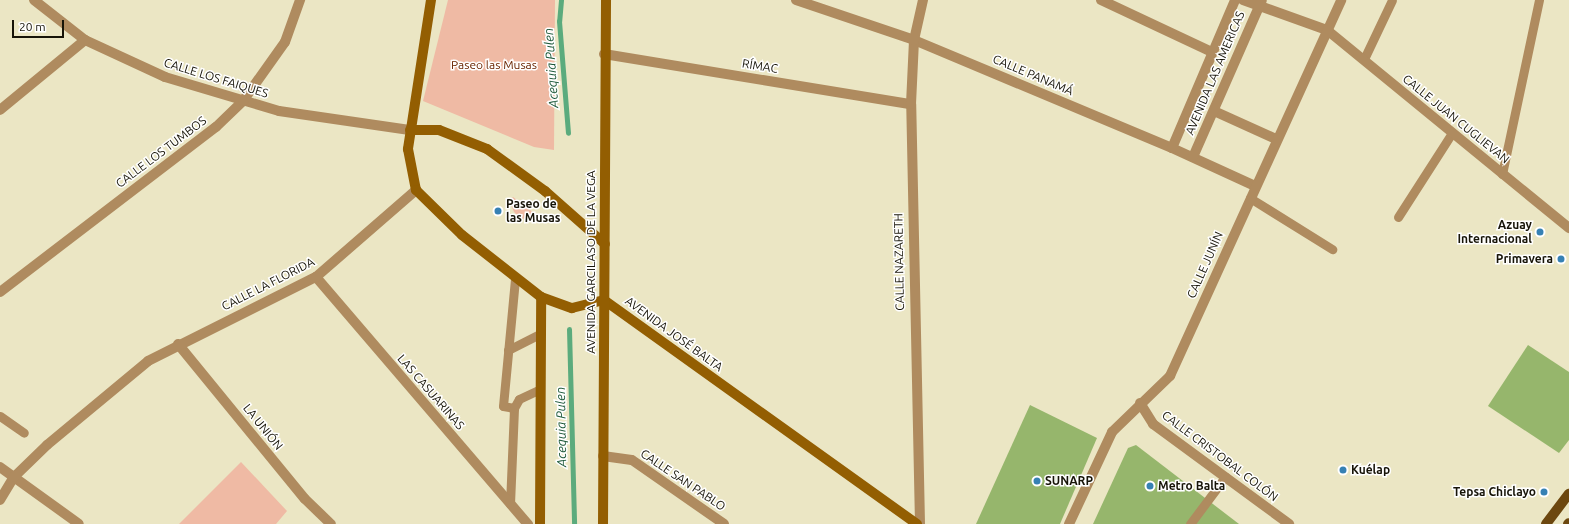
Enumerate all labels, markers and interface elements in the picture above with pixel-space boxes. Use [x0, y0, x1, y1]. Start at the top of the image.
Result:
street label: AVENIDA LAS AMERICAS [1182, 9, 1248, 137]
scale bar [14, 12, 66, 38]
text: 20 m [19, 20, 46, 33]
water label: Acequia Pulen [540, 27, 562, 109]
street label: CALLE PANAMÁ [991, 52, 1075, 98]
street label: CALLE LOS FAIQUES [162, 55, 270, 101]
street label: RÍMAC [741, 56, 779, 76]
park label: Paseo las Musas [451, 58, 537, 72]
street label: CALLE JUAN CUGLIEVAN [1400, 72, 1512, 166]
street label: CALLE LOS TUMBOS [113, 113, 209, 191]
street label: AVENIDA GARCILASO DE LA VEGA [584, 170, 598, 354]
place label: Paseo de las Musas [506, 197, 560, 225]
marker: Paseo de las Musas [493, 206, 503, 216]
street label: CALLE NAZARETH [891, 213, 907, 311]
place label: Azuay Internacional [1457, 218, 1532, 246]
marker: Azuay Internacional [1535, 227, 1545, 237]
street label: CALLE JUNÍN [1184, 229, 1226, 301]
place label: Primavera [1496, 252, 1553, 266]
street label: CALLE LA FLORIDA [219, 254, 317, 314]
marker: Primavera [1556, 254, 1566, 264]
street label: AVENIDA JOSÉ BALTA [622, 294, 726, 374]
street label: LAS CASUARINAS [394, 352, 468, 432]
water label: Acequia Pulen [553, 387, 569, 467]
street label: LA UNIÓN [240, 401, 286, 453]
street label: CALLE CRISTOBAL COLÓN [1159, 408, 1281, 504]
street label: CALLE SAN PABLO [638, 446, 728, 514]
place label: Kuélap [1351, 463, 1390, 477]
marker: Kuélap [1338, 465, 1348, 475]
place label: SUNARP [1045, 474, 1093, 488]
marker: SUNARP [1032, 476, 1042, 486]
place label: Metro Balta [1158, 479, 1225, 493]
marker: Metro Balta [1145, 481, 1155, 491]
place label: Tepsa Chiclayo [1453, 485, 1536, 499]
marker: Tepsa Chiclayo [1539, 487, 1549, 497]

